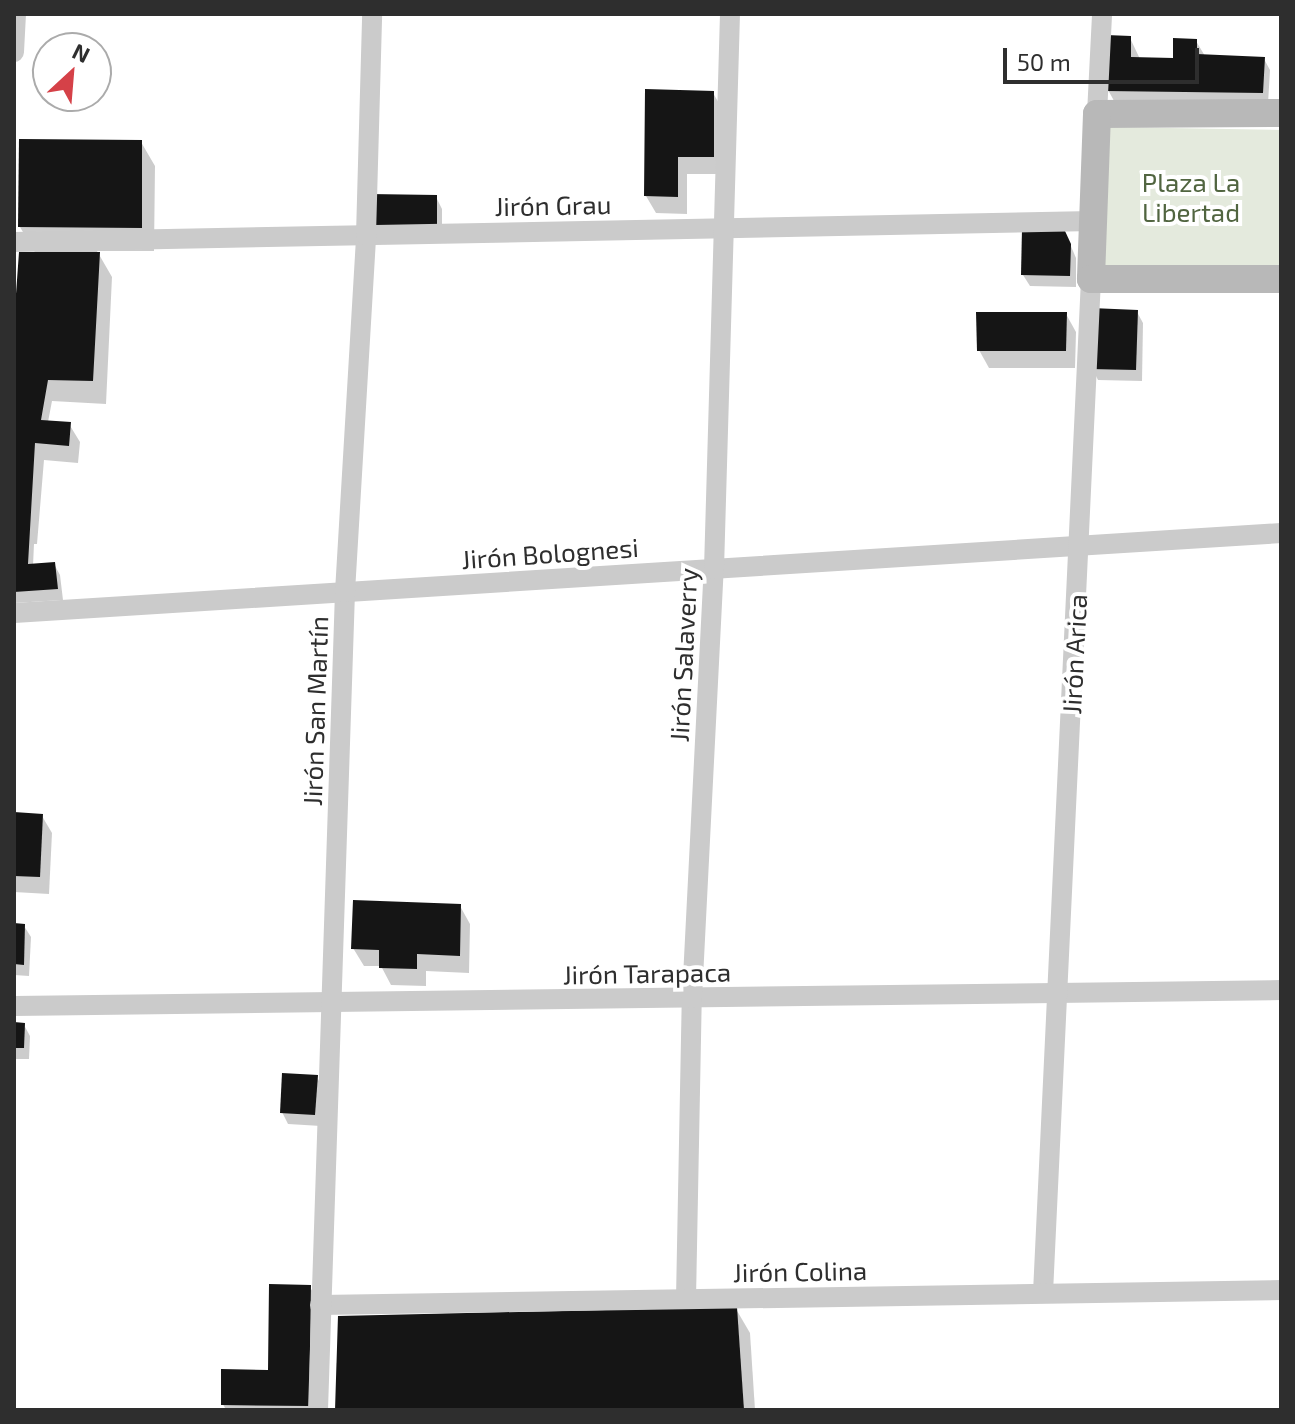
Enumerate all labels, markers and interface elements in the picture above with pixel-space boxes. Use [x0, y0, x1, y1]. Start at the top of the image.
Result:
north arrow [32, 32, 112, 112]
scale bar [1007, 32, 1203, 82]
text: N [69, 37, 94, 67]
text: 50 m [1017, 47, 1071, 76]
park label: Plaza La Libertad [1142, 166, 1240, 228]
street label: Jirón Grau [494, 188, 612, 222]
street label: Jirón Bolognesi [460, 531, 640, 575]
street label: Jirón Salaverry [663, 567, 703, 743]
street label: Jirón Arica [1055, 593, 1093, 715]
street label: Jirón San Martín [296, 616, 334, 806]
street label: Jirón Tarapaca [562, 956, 732, 990]
street label: Jirón Colina [733, 1254, 867, 1288]

